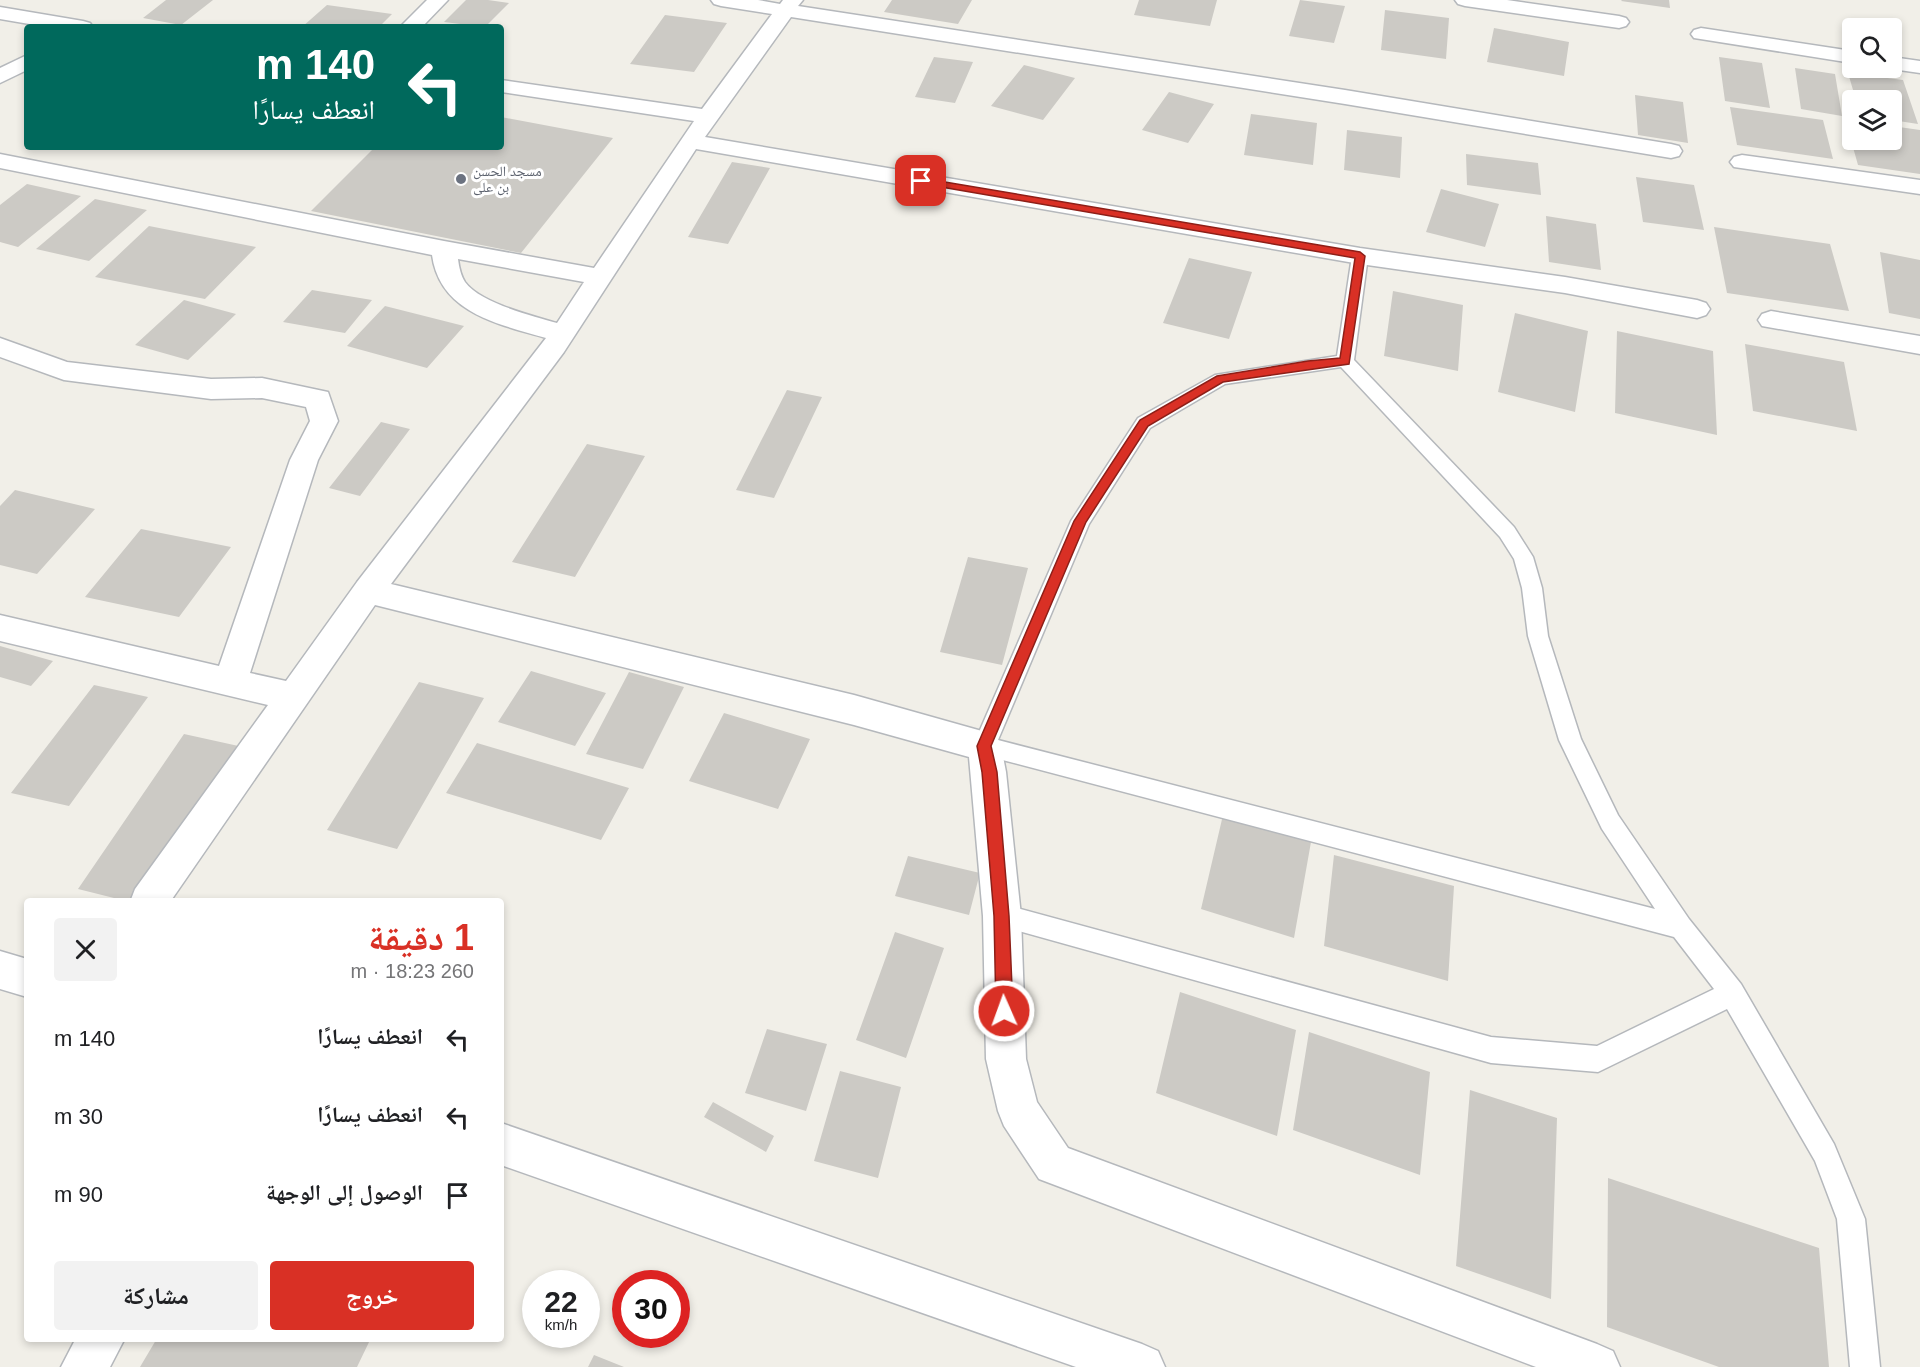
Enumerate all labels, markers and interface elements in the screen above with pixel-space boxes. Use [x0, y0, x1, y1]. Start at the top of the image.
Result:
map controls [1842, 18, 1902, 150]
button: search [1842, 18, 1902, 78]
text: 140 m [256, 41, 375, 88]
icon: left [396, 48, 474, 126]
button: layers [1842, 90, 1902, 150]
text: انعطف يسارًا [253, 95, 375, 125]
pin [895, 155, 946, 206]
place label: مسجد الحسن بن على [473, 163, 542, 196]
icon: arrive [904, 164, 937, 197]
marker: مسجد الحسن بن على [454, 172, 468, 186]
text: 1 دقيقة [368, 917, 474, 958]
button: close [54, 918, 117, 981]
text: 260 m · 18:23 [351, 960, 474, 982]
position arrow [972, 979, 1036, 1043]
icon: left [441, 1023, 474, 1056]
text: انعطف يسارًا [317, 1024, 423, 1049]
text: 140 m [54, 1026, 115, 1051]
icon: left [441, 1101, 474, 1134]
text: انعطف يسارًا [317, 1102, 423, 1127]
text: 30 m [54, 1104, 103, 1129]
icon: arrive [441, 1179, 474, 1212]
text: الوصول إلى الوجهة [266, 1180, 423, 1205]
text: 90 m [54, 1182, 103, 1207]
button: مشاركة [54, 1261, 258, 1330]
button: خروج [270, 1261, 474, 1330]
speed limit sign: 30 [612, 1270, 690, 1348]
text: 22 [544, 1285, 578, 1318]
text: km/h [545, 1316, 577, 1333]

